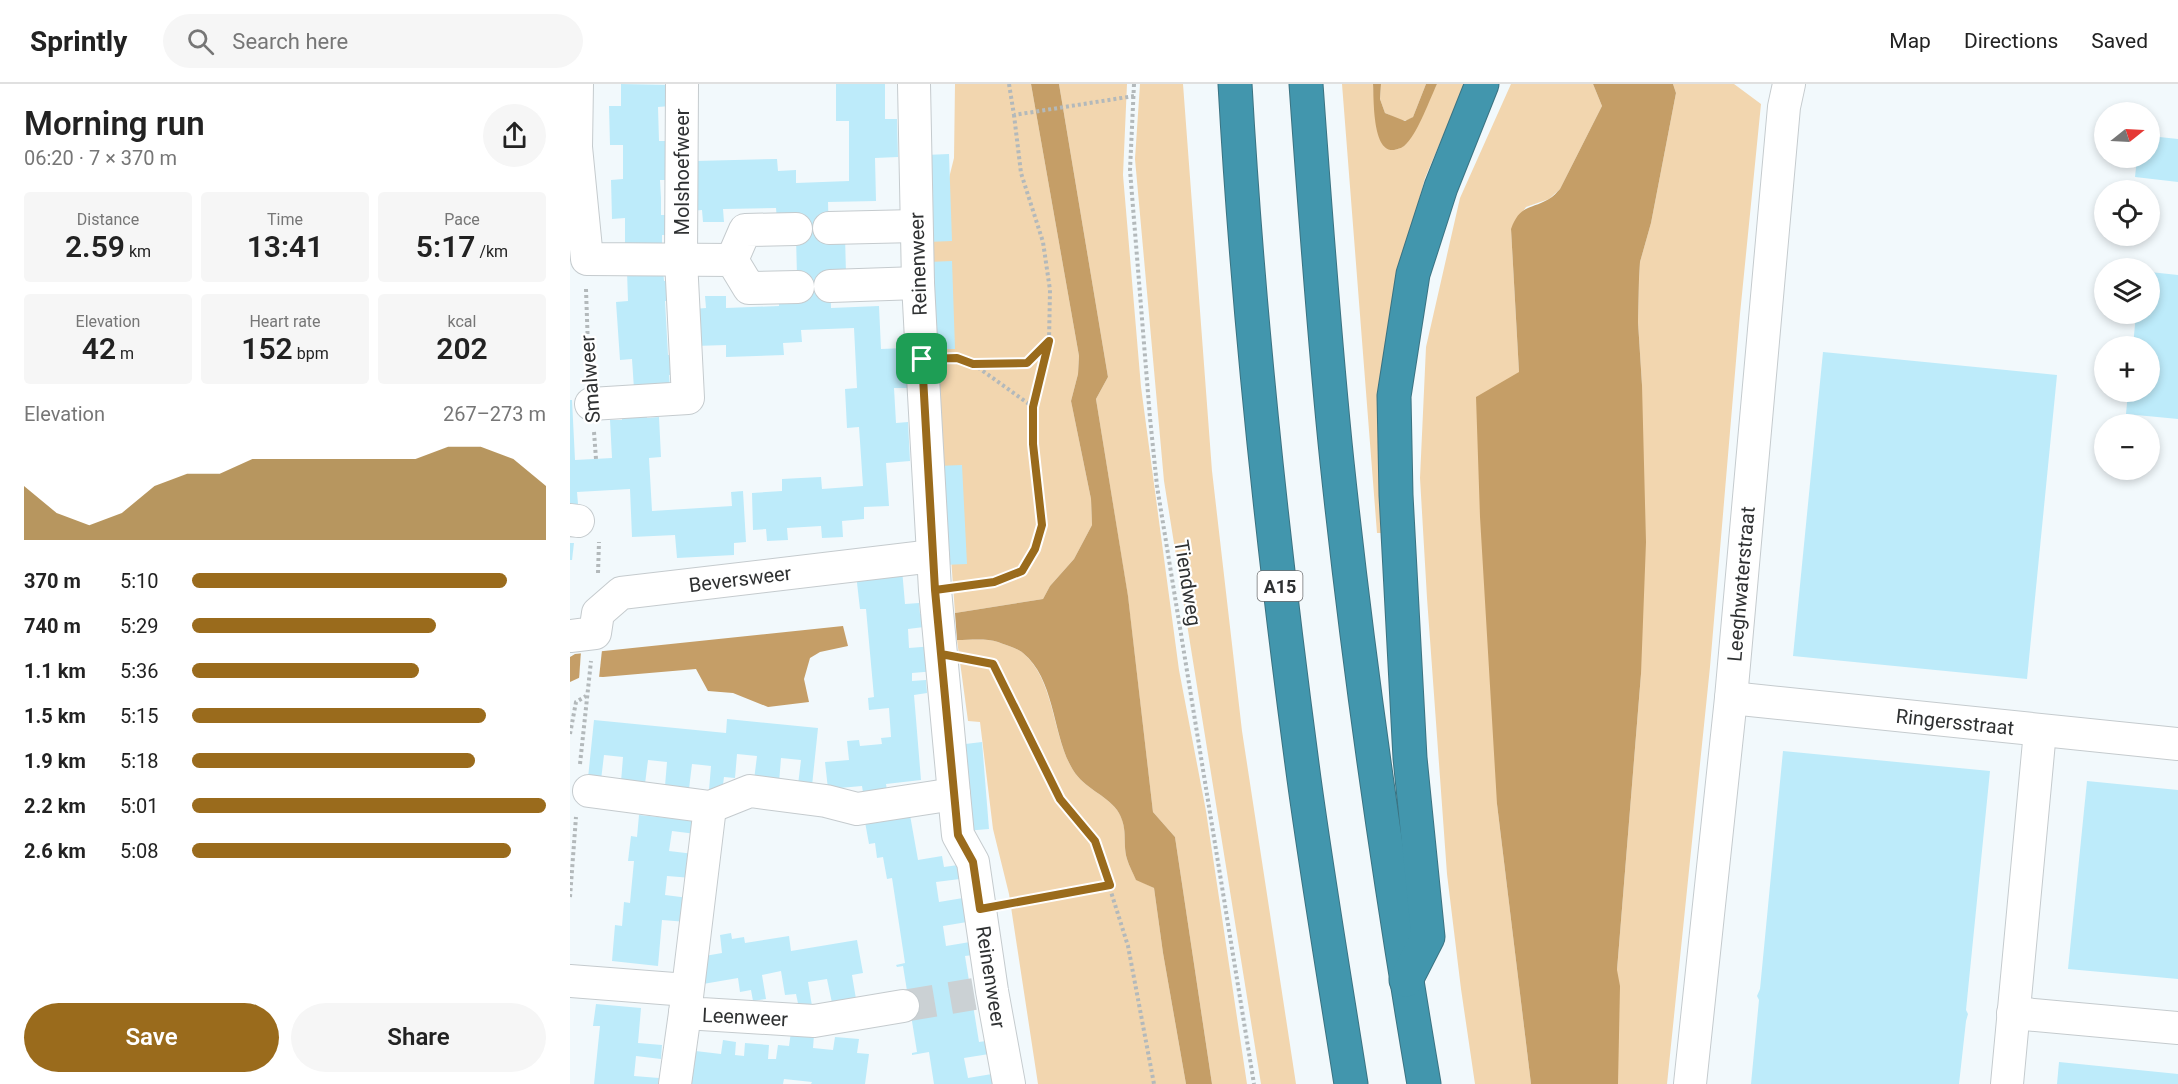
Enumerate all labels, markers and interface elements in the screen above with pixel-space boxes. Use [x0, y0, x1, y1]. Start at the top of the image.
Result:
search box [163, 14, 583, 68]
text: Sprintly [30, 25, 127, 58]
icon: search [184, 25, 217, 58]
text: Search here [232, 29, 348, 54]
text: Map [1889, 29, 1931, 53]
text: Directions [1964, 29, 2058, 53]
text: Saved [2091, 29, 2148, 53]
north arrow [2094, 102, 2160, 168]
map controls [2094, 102, 2160, 480]
text: Morning run [24, 104, 205, 143]
button: share [483, 104, 546, 167]
street label: Molshoefweer [670, 108, 694, 236]
text: 06:20 · 7 × 370 m [24, 146, 177, 170]
button: locate [2094, 180, 2160, 246]
text: Distance [77, 210, 139, 229]
text: Time [267, 210, 303, 229]
text: Pace [444, 210, 480, 229]
street label: Reinenweer [904, 212, 932, 316]
text: 2.59 [65, 229, 125, 264]
text: 13:41 [247, 229, 323, 264]
text: 5:17 [416, 229, 475, 264]
text: km [125, 242, 151, 261]
text: /km [475, 242, 508, 261]
button: layers [2094, 258, 2160, 324]
text: Elevation [76, 312, 140, 331]
text: Heart rate [249, 312, 321, 331]
text: kcal [448, 312, 476, 331]
text: 42 [82, 331, 116, 366]
text: 152 [241, 331, 293, 366]
text: 202 [436, 331, 488, 366]
pin [896, 333, 947, 384]
street label: Smalweer [575, 334, 605, 424]
button: + [2094, 336, 2160, 402]
icon: arrive [905, 342, 938, 375]
text: m [116, 344, 134, 363]
text: bpm [293, 344, 329, 363]
text: Elevation [24, 402, 105, 426]
text: 267–273 m [443, 402, 546, 426]
button: − [2094, 414, 2160, 480]
street label: Leeghwaterstraat [1722, 505, 1760, 663]
street label: Tiendweg [1169, 538, 1207, 628]
street label: Beversweer [687, 561, 793, 597]
text: 370 m [24, 569, 81, 593]
text: 5:10 [120, 569, 159, 593]
road number: A15 [1258, 571, 1302, 601]
text: 740 m [24, 614, 81, 638]
text: 5:29 [120, 614, 159, 638]
text: 1.1 km [24, 659, 86, 683]
text: 5:36 [120, 659, 159, 683]
text: 1.5 km [24, 704, 86, 728]
text: 5:15 [120, 704, 159, 728]
street label: Ringersstraat [1895, 704, 2015, 740]
text: 1.9 km [24, 749, 86, 773]
text: 5:18 [120, 749, 159, 773]
text: 2.2 km [24, 794, 86, 818]
text: 5:01 [120, 794, 159, 818]
text: 2.6 km [24, 839, 86, 863]
text: 5:08 [120, 839, 159, 863]
street label: Reinenweer [971, 924, 1011, 1030]
button: Save [24, 1003, 279, 1072]
button: Share [291, 1003, 546, 1072]
street label: Leenweer [701, 1003, 789, 1031]

